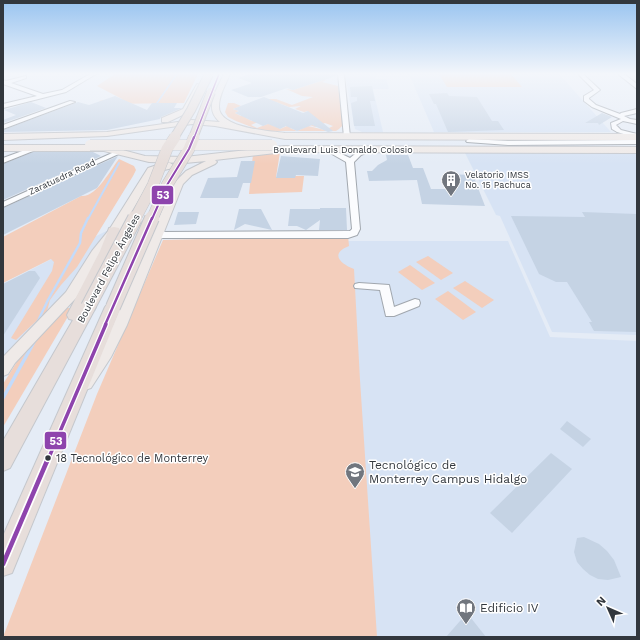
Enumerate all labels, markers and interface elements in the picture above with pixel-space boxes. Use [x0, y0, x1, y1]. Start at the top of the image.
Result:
street label: Boulevard Luis Donaldo Colosio [273, 145, 413, 155]
street label: Zaratusdra Road [27, 157, 97, 197]
building icon: Velatorio IMSS No. 15 Pachuca [440, 169, 462, 197]
place label: Velatorio IMSS No. 15 Pachuca [465, 170, 531, 190]
line badge: 53 [151, 185, 174, 205]
text: 53 [157, 189, 170, 202]
street label: Boulevard Felipe Ángeles [75, 212, 142, 325]
line badge: 53 [44, 431, 67, 450]
text: 53 [50, 435, 63, 448]
place label: 18 Tecnológico de Monterrey [56, 452, 209, 465]
marker: 18 Tecnológico de Monterrey [43, 453, 53, 463]
place label: Tecnológico de Monterrey Campus Hidalgo [369, 458, 527, 486]
school or university icon: Tecnológico de Monterrey Campus Hidalgo [344, 461, 366, 489]
north arrow [588, 588, 628, 628]
text: N [594, 594, 609, 609]
library icon: Edificio IV [455, 597, 477, 625]
place label: Edificio IV [480, 601, 539, 615]

